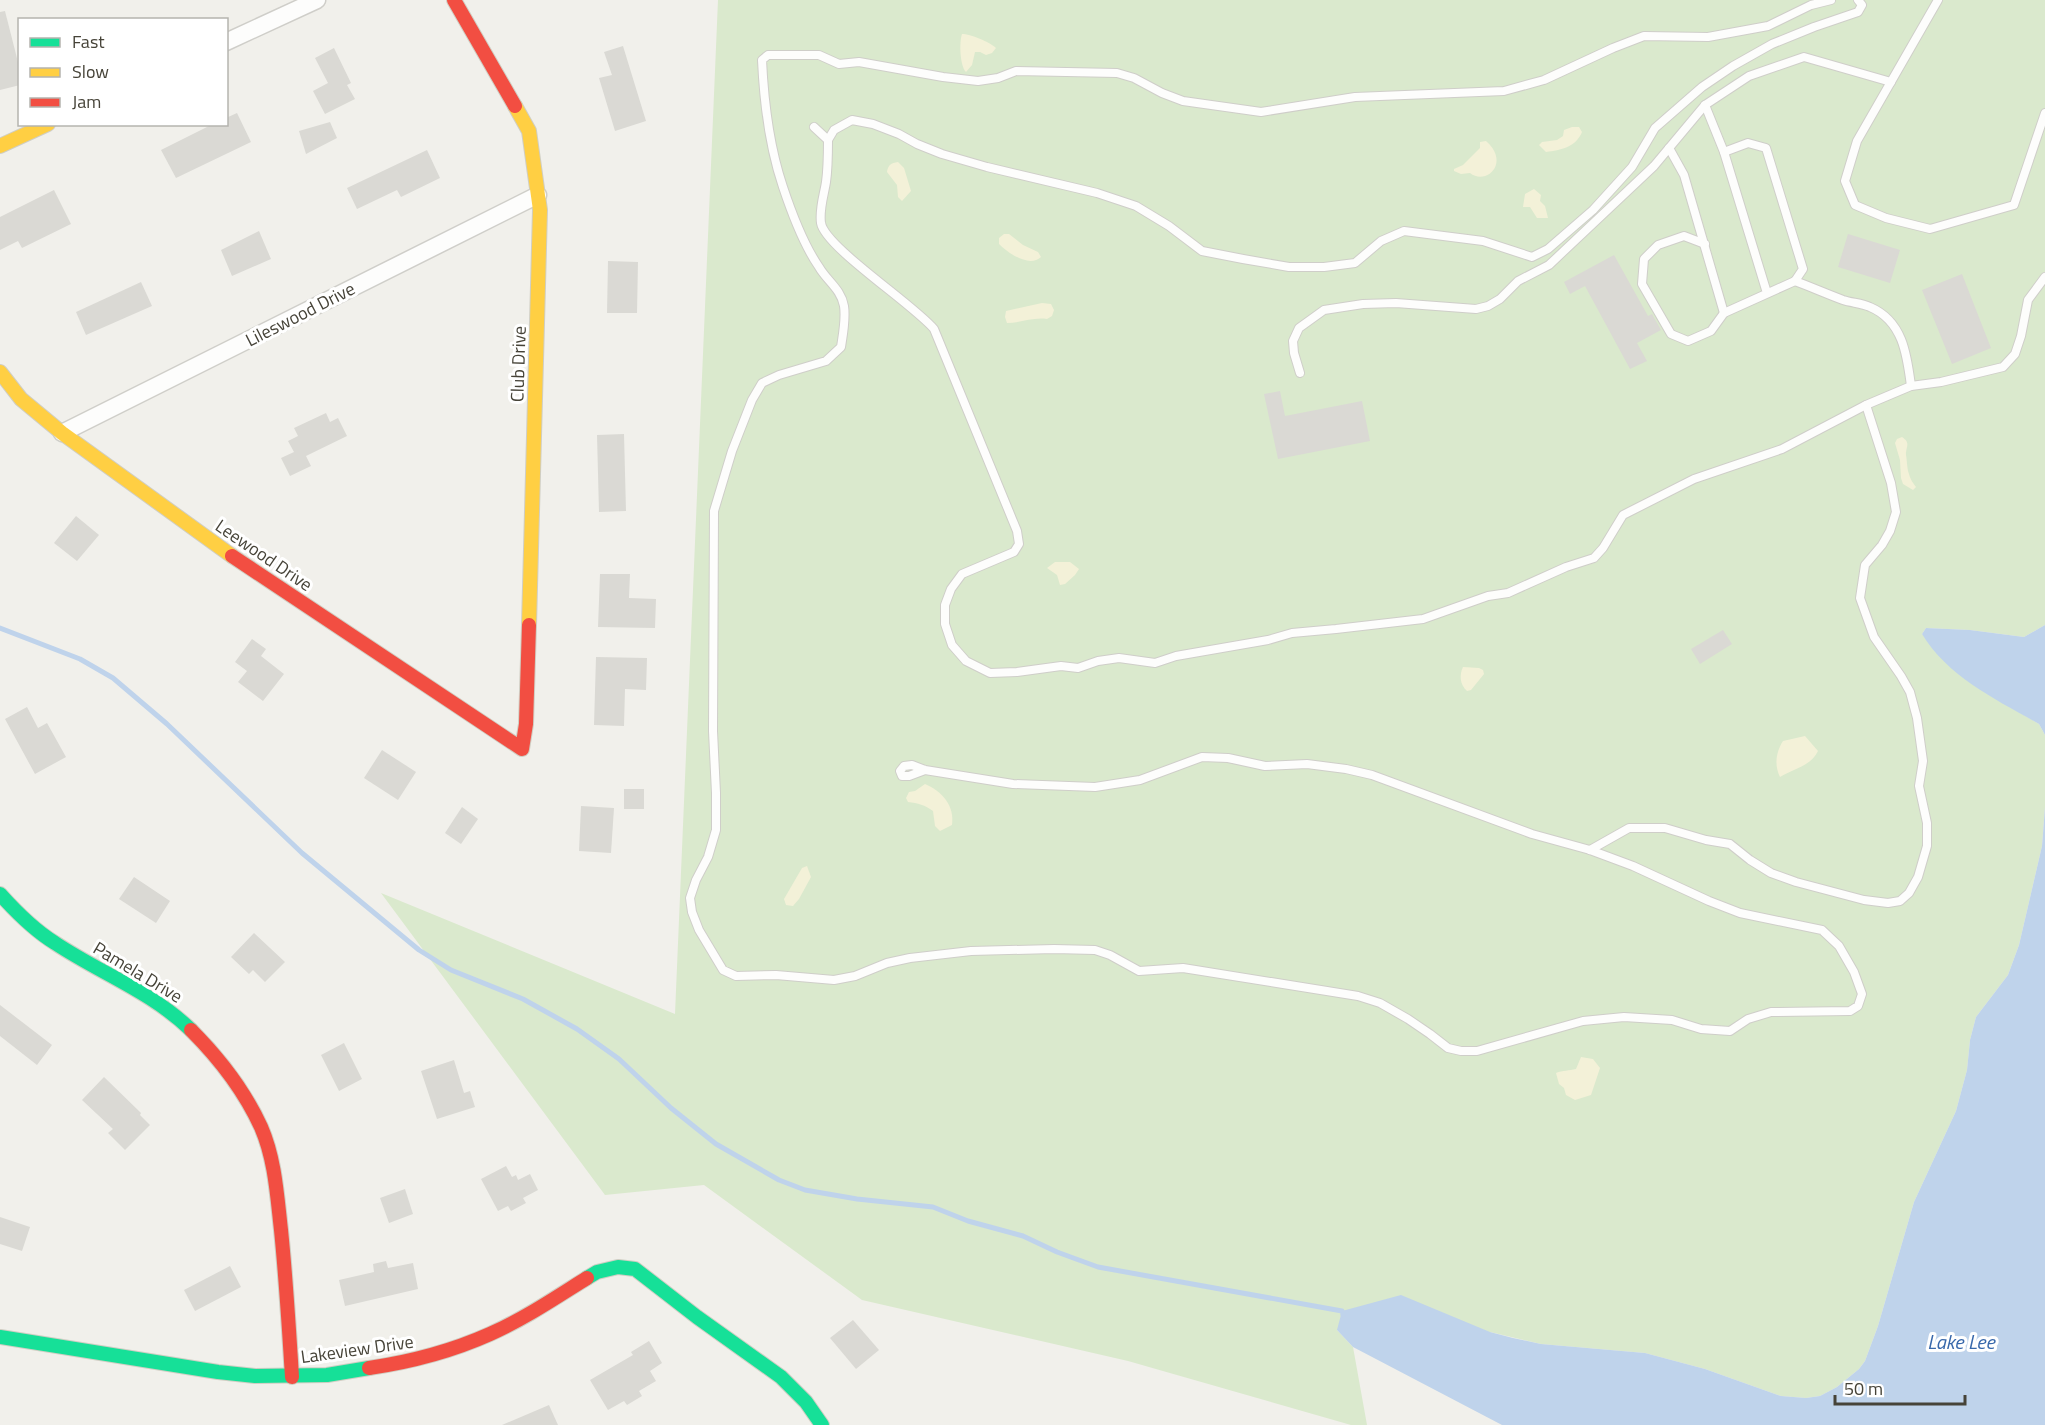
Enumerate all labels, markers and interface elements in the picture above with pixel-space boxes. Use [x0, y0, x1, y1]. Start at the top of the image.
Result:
legend [18, 18, 228, 126]
text: Fast [72, 28, 105, 55]
text: Slow [72, 58, 109, 85]
text: Jam [72, 88, 101, 115]
street label: Lileswood Drive [241, 275, 359, 353]
street label: Club Drive [503, 325, 533, 403]
street label: Leewood Drive [210, 512, 318, 598]
street label: Pamela Drive [88, 935, 188, 1009]
water label: Lake Lee [1927, 1326, 1997, 1357]
street label: Lakeview Drive [299, 1328, 415, 1370]
scale bar [1835, 1368, 1966, 1406]
text: 50 m [1844, 1375, 1883, 1402]

